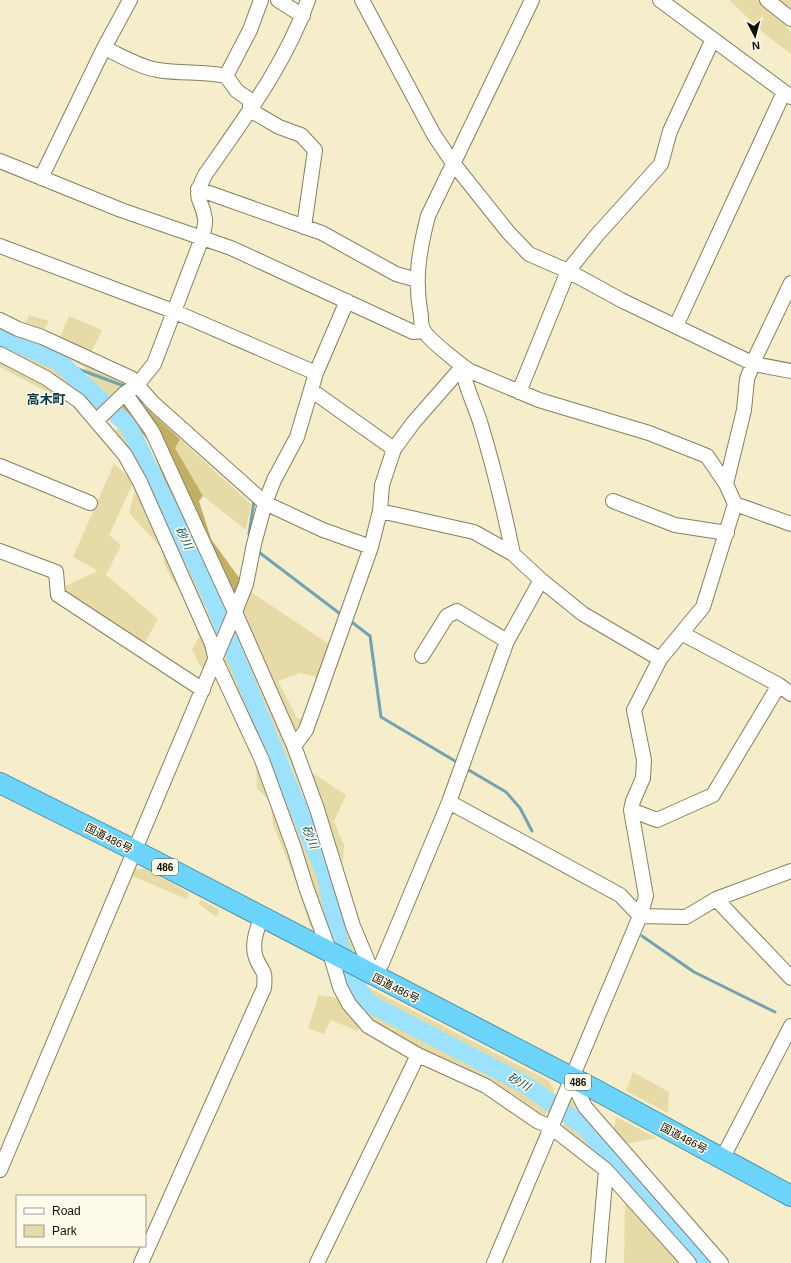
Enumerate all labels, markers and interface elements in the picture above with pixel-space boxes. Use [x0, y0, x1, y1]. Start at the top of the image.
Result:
north arrow [735, 16, 775, 56]
text: N [751, 40, 761, 52]
district label: 高木町 [26, 392, 66, 407]
water label: 砂川 [172, 524, 196, 554]
street label: 国道486号 [83, 821, 135, 855]
water label: 砂川 [299, 823, 322, 853]
road number: 486 [152, 859, 178, 875]
street label: 国道486号 [370, 971, 422, 1005]
water label: 砂川 [505, 1070, 535, 1095]
road number: 486 [565, 1074, 591, 1090]
street label: 国道486号 [659, 1121, 709, 1155]
legend [16, 1195, 146, 1247]
text: Road [52, 1204, 81, 1218]
text: Park [52, 1224, 78, 1238]

